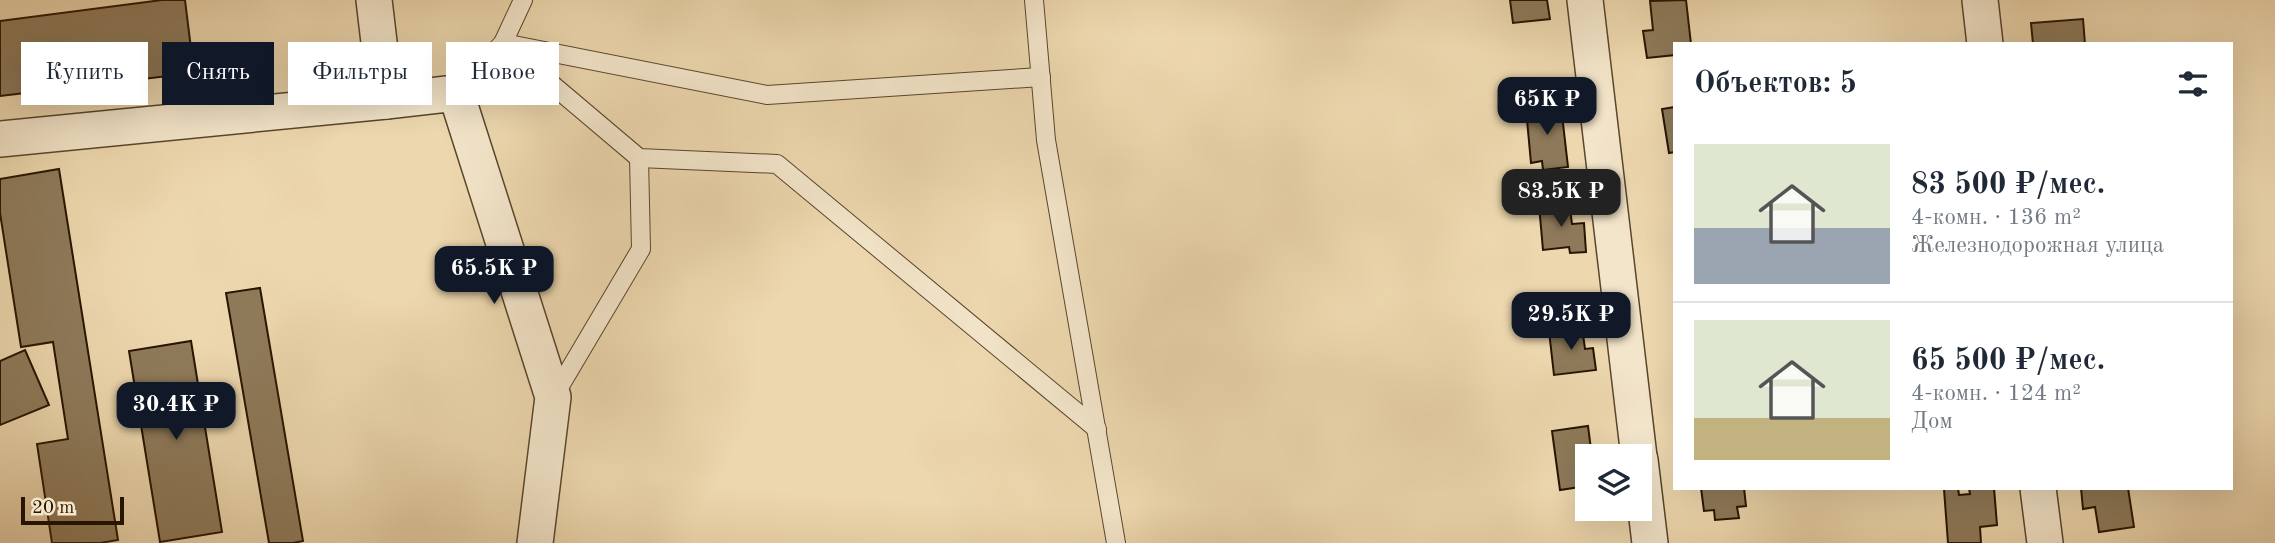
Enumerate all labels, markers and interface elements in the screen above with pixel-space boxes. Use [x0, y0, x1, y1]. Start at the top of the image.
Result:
chip: Купить [21, 42, 148, 105]
chip: Снять [162, 42, 274, 105]
chip: Фильтры [288, 42, 432, 105]
chip: Новое [446, 42, 559, 105]
icon: filters [2174, 65, 2212, 103]
text: Объектов: 5 [1694, 69, 1857, 99]
pin: 65K ₽ [1498, 78, 1596, 137]
text: 65K ₽ [1514, 88, 1580, 111]
pin: 83.5K ₽ [1496, 170, 1626, 229]
text: 83 500 ₽/мес. [1911, 170, 2105, 200]
icon: home [1750, 172, 1834, 256]
text: 83.5K ₽ [1518, 180, 1604, 203]
text: 4-комн. · 136 m² [1911, 206, 2081, 229]
text: Железнодорожная улица [1911, 234, 2164, 257]
pin: 65.5K ₽ [429, 246, 559, 306]
text: 65.5K ₽ [451, 257, 537, 280]
pin: 29.5K ₽ [1506, 292, 1636, 352]
text: 29.5K ₽ [1528, 303, 1614, 326]
text: 65 500 ₽/мес. [1911, 346, 2105, 376]
icon: home [1750, 348, 1834, 432]
pin: 30.4K ₽ [111, 382, 241, 442]
text: 4-комн. · 124 m² [1911, 382, 2081, 405]
text: 30.4K ₽ [133, 393, 219, 416]
text: Дом [1911, 410, 1953, 433]
map controls [1575, 444, 1652, 521]
button: layers [1575, 444, 1652, 521]
scale bar [21, 494, 124, 526]
text: 20 m [32, 499, 74, 518]

